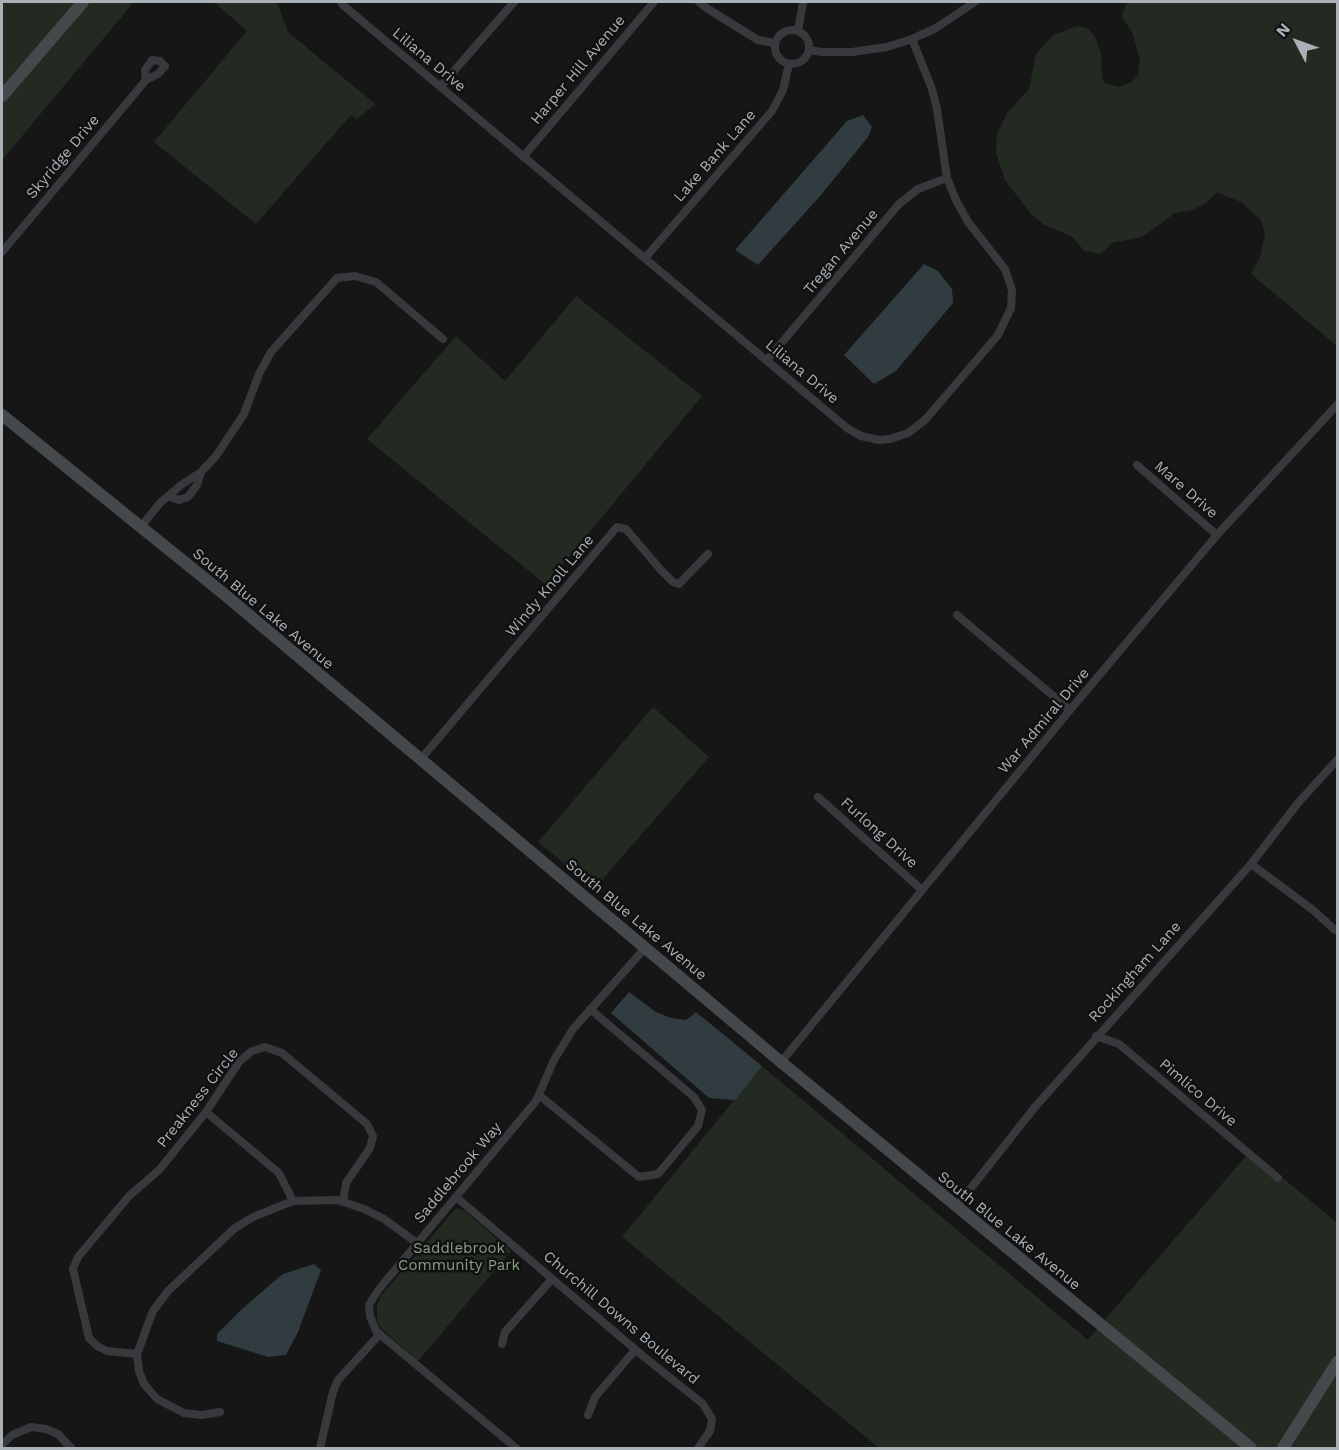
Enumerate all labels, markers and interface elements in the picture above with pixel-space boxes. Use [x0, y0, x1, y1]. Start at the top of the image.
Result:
street label: Harper Hill Avenue [527, 12, 629, 128]
north arrow [1267, 12, 1327, 72]
text: N [1272, 19, 1294, 41]
street label: Liliana Drive [389, 24, 469, 96]
street label: Lake Bank Lane [670, 106, 760, 206]
street label: Skyridge Drive [23, 111, 103, 203]
street label: Tregan Avenue [800, 205, 882, 299]
street label: Liliana Drive [762, 336, 842, 408]
street label: Mare Drive [1151, 458, 1221, 522]
street label: Windy Knoll Lane [502, 531, 598, 641]
street label: South Blue Lake Avenue [189, 545, 337, 673]
street label: War Admiral Drive [995, 665, 1093, 777]
street label: Furlong Drive [837, 794, 921, 872]
street label: South Blue Lake Avenue [562, 856, 710, 984]
street label: Rockingham Lane [1085, 918, 1185, 1026]
street label: Preakness Circle [154, 1045, 242, 1151]
street label: Pimlico Drive [1156, 1055, 1240, 1131]
street label: Saddlebrook Way [410, 1119, 506, 1227]
street label: South Blue Lake Avenue [934, 1168, 1084, 1294]
park label: Saddlebrook Community Park [398, 1240, 520, 1275]
street label: Churchill Downs Boulevard [540, 1248, 702, 1388]

